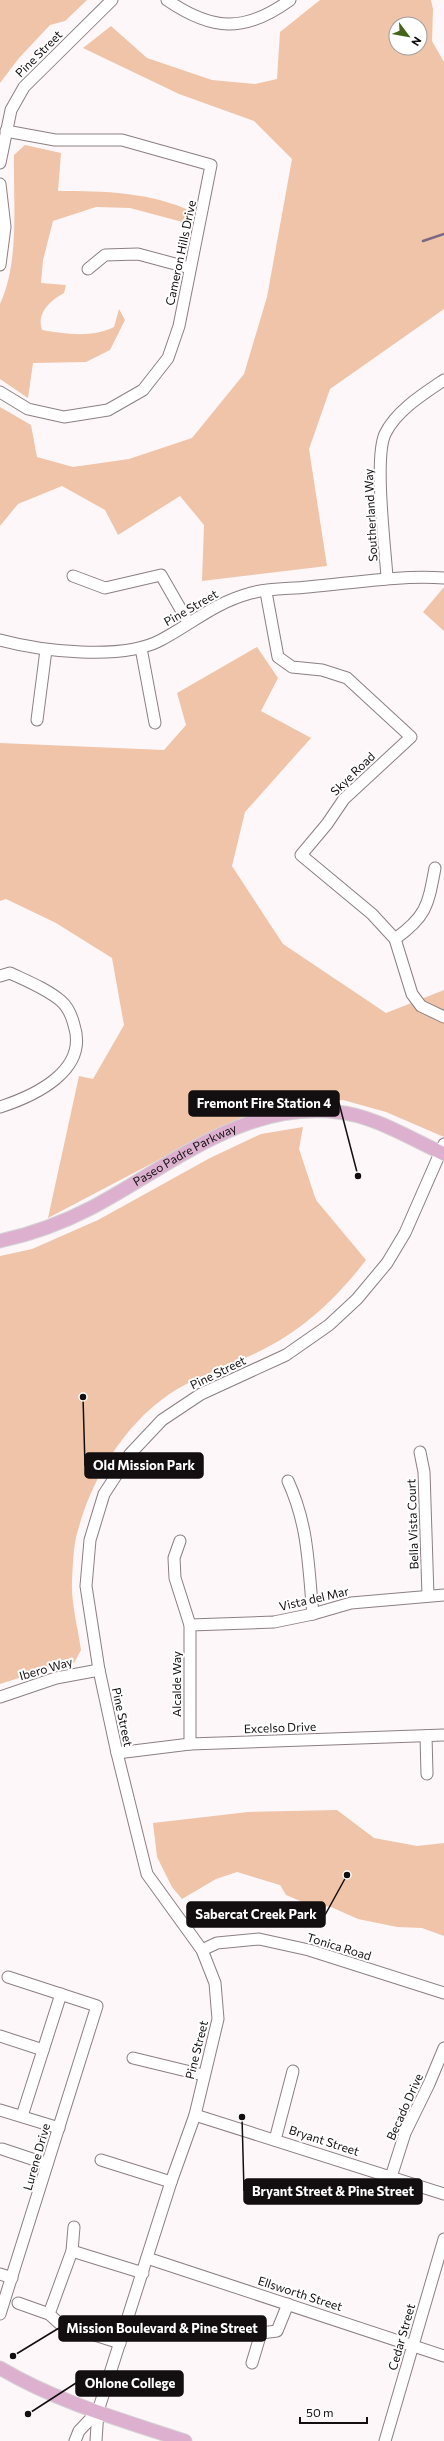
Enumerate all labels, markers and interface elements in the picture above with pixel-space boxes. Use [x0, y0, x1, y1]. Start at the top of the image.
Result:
north arrow [388, 16, 428, 56]
street label: Pine Street [12, 27, 65, 79]
text: N [409, 35, 425, 49]
street label: Cameron Hills Drive [162, 199, 198, 307]
street label: Southerland Way [361, 468, 379, 562]
street label: Pine Street [161, 586, 220, 628]
street label: Skye Road [327, 749, 377, 798]
callout: Fremont Fire Station 4 [189, 1091, 339, 1116]
text: Fremont Fire Station 4 [197, 1095, 331, 1111]
street label: Paseo Padre Parkway [130, 1120, 238, 1188]
street label: Pine Street [188, 1353, 248, 1392]
callout: Old Mission Park [85, 1453, 203, 1478]
text: Old Mission Park [93, 1457, 195, 1473]
street label: Bella Vista Court [403, 1478, 421, 1570]
street label: Vista del Mar [277, 1583, 350, 1613]
street label: Alcalde Way [169, 1651, 183, 1717]
street label: Ibero Way [17, 1654, 74, 1682]
street label: Pine Street [110, 1686, 136, 1748]
street label: Excelso Drive [244, 1719, 316, 1735]
callout: Sabercat Creek Park [187, 1902, 325, 1927]
text: Sabercat Creek Park [195, 1906, 317, 1922]
street label: Tonica Road [305, 1930, 373, 1962]
street label: Pine Street [182, 2019, 210, 2081]
street label: Becado Drive [383, 2071, 425, 2142]
street label: Lurene Drive [20, 2122, 52, 2192]
street label: Bryant Street [287, 2122, 361, 2158]
callout: Bryant Street & Pine Street [244, 2179, 422, 2204]
text: Bryant Street & Pine Street [252, 2183, 415, 2199]
street label: Ellsworth Street [256, 2273, 344, 2313]
street label: Cedar Street [385, 2302, 417, 2372]
callout: Mission Boulevard & Pine Street [59, 2316, 266, 2341]
text: Mission Boulevard & Pine Street [66, 2320, 258, 2336]
callout: Ohlone College [76, 2371, 183, 2396]
text: Ohlone College [85, 2375, 176, 2391]
scale bar [300, 2399, 367, 2425]
text: 50 m [306, 2405, 334, 2419]

